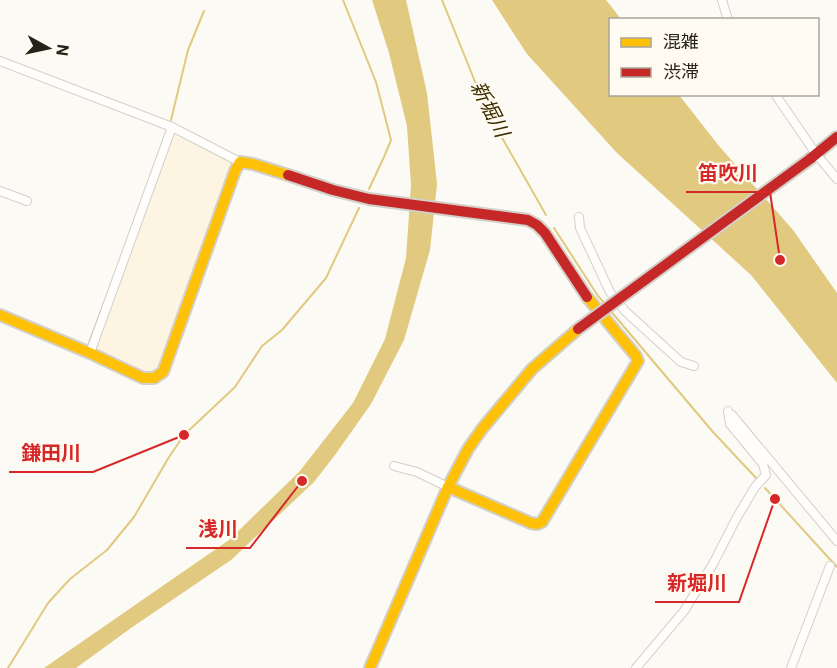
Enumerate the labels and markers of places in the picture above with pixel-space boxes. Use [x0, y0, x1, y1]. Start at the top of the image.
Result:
callout: 笛吹川 [686, 154, 770, 192]
callout: 鎌田川 [9, 434, 93, 472]
callout: 浅川 [186, 510, 250, 548]
callout: 新堀川 [655, 564, 739, 602]

